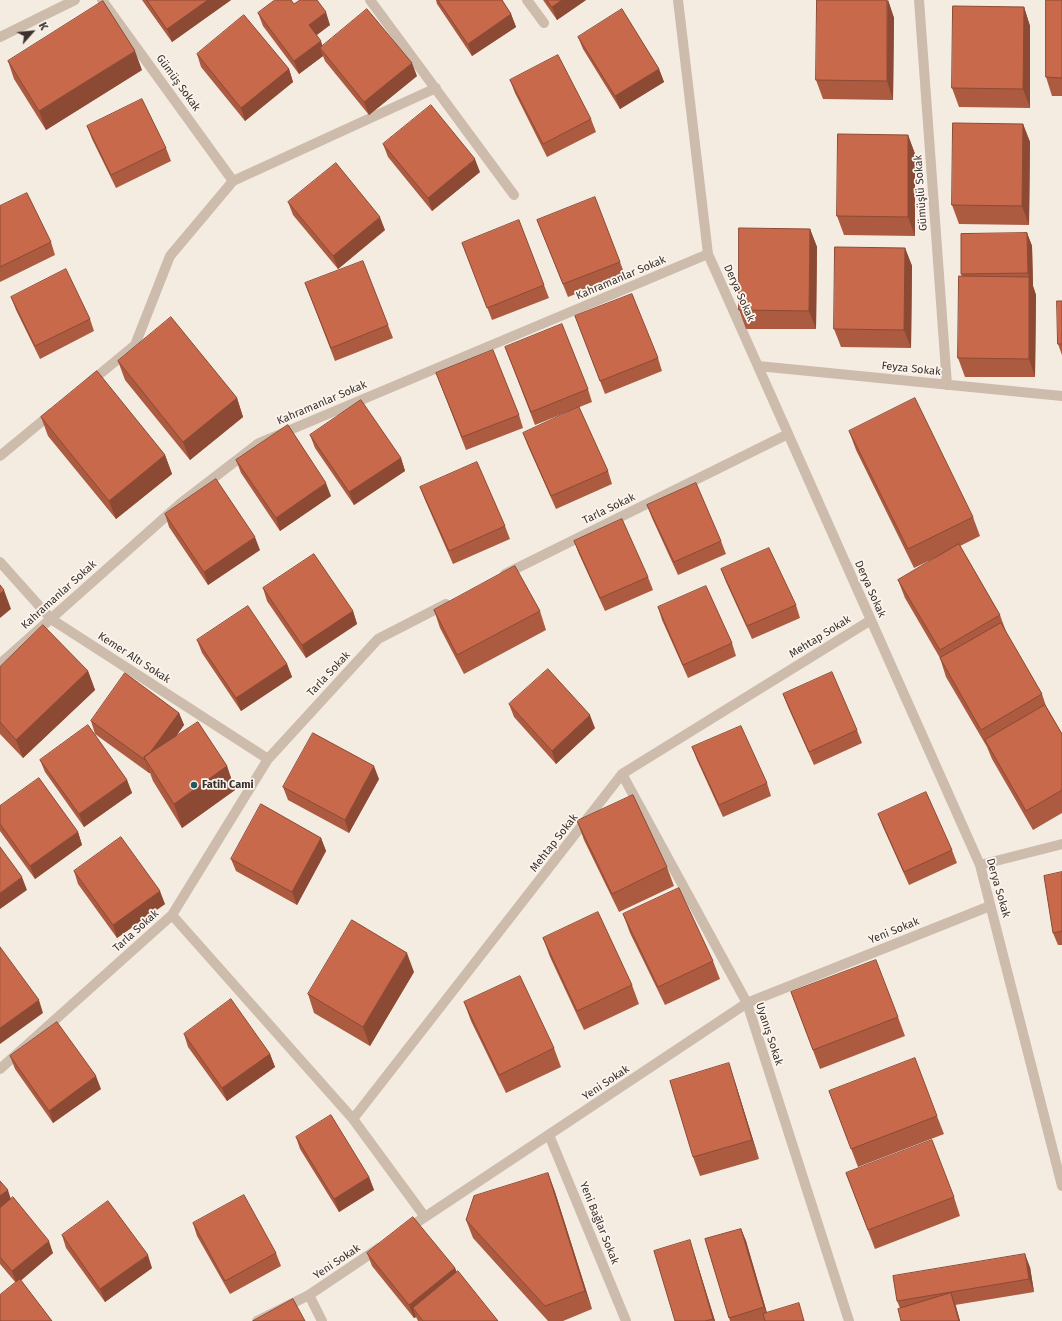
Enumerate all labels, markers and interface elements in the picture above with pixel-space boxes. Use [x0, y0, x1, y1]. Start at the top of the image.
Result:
north arrow [12, 12, 52, 52]
text: K [36, 20, 51, 32]
street label: Gümüş Sokak [153, 52, 203, 114]
street label: Gümüşlü Sokak [912, 154, 930, 232]
street label: Kahramanlar Sokak [574, 253, 668, 303]
street label: Derya Sokak [721, 262, 757, 324]
street label: Feyza Sokak [881, 359, 941, 379]
street label: Kahramanlar Sokak [275, 378, 369, 428]
street label: Tarla Sokak [581, 491, 637, 527]
street label: Kahramanlar Sokak [19, 558, 99, 632]
street label: Derya Sokak [852, 558, 888, 620]
street label: Mehtap Sokak [787, 613, 853, 661]
street label: Kemer Altı Sokak [95, 630, 173, 686]
street label: Tarla Sokak [305, 649, 353, 699]
place label: Fatih Cami [202, 778, 254, 792]
marker: Fatih Cami [189, 780, 199, 790]
street label: Mehtap Sokak [527, 811, 581, 875]
street label: Derya Sokak [983, 857, 1013, 919]
street label: Tarla Sokak [110, 907, 162, 955]
street label: Yeni Sokak [867, 915, 921, 947]
street label: Uyanış Sokak [753, 1001, 785, 1067]
street label: Yeni Sokak [580, 1063, 632, 1103]
street label: Yeni Bağlar Sokak [576, 1180, 622, 1266]
street label: Yeni Sokak [311, 1242, 363, 1282]

